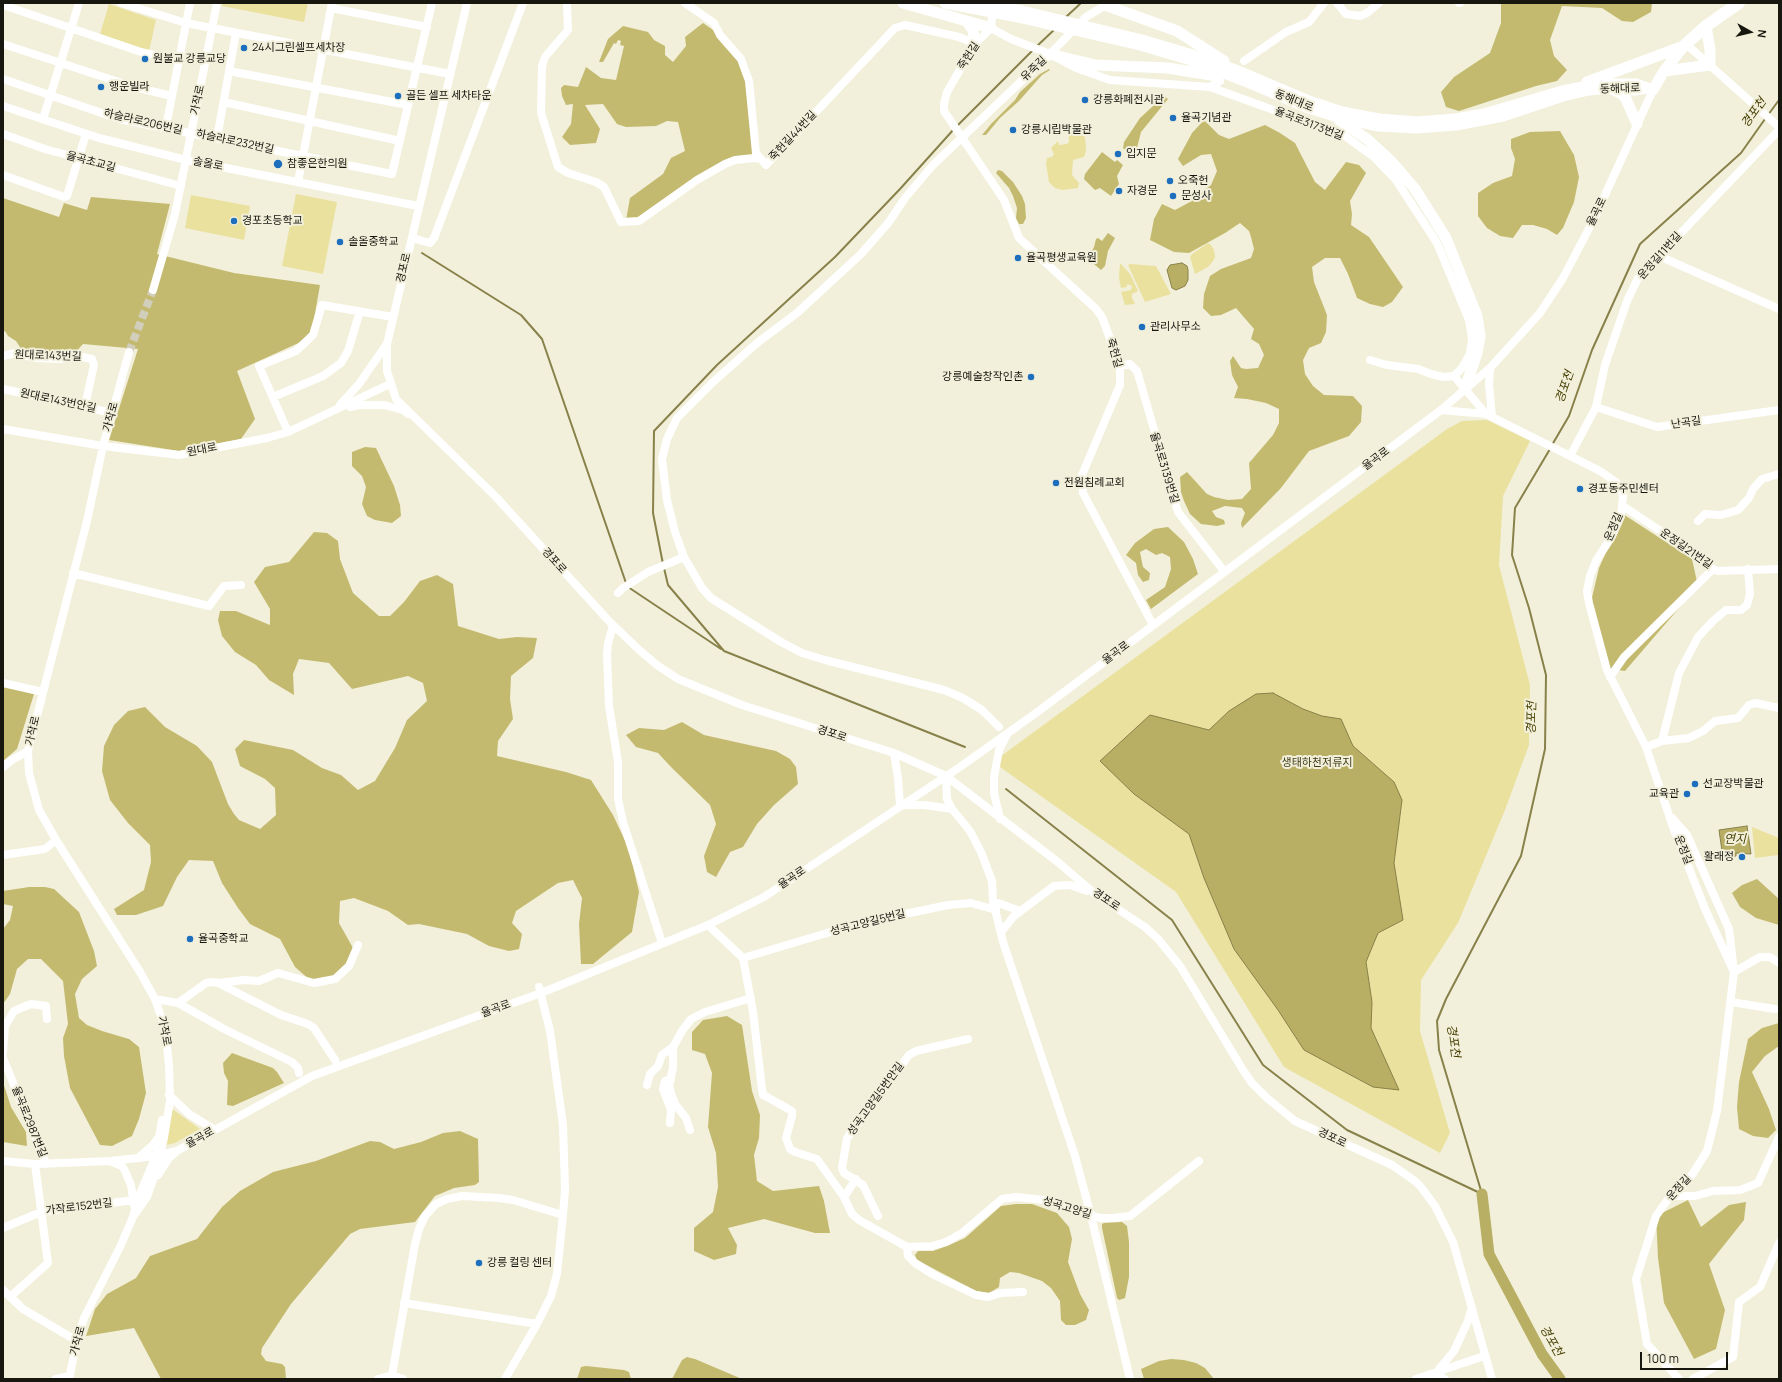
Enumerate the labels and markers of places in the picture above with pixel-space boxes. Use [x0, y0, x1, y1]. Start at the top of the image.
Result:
place label: 24시그린셀프세차장 [252, 41, 345, 55]
marker: 24시그린셀프세차장 [239, 43, 249, 53]
place label: 원불교 강릉교당 [153, 52, 226, 66]
marker: 원불교 강릉교당 [140, 54, 150, 64]
place label: 행운빌라 [109, 80, 149, 94]
marker: 행운빌라 [96, 82, 106, 92]
place label: 골든 셀프 세차타운 [406, 89, 491, 103]
marker: 골든 셀프 세차타운 [393, 91, 403, 101]
place label: 강릉화폐전시관 [1093, 93, 1164, 107]
marker: 강릉화폐전시관 [1080, 95, 1090, 105]
place label: 율곡기념관 [1181, 111, 1232, 125]
marker: 율곡기념관 [1168, 113, 1178, 123]
place label: 강릉시립박물관 [1021, 123, 1092, 137]
marker: 강릉시립박물관 [1008, 125, 1018, 135]
place label: 입지문 [1126, 147, 1156, 161]
marker: 입지문 [1113, 149, 1123, 159]
place label: 참좋은한의원 [287, 157, 348, 171]
marker: 참좋은한의원 [272, 158, 284, 170]
place label: 오죽헌 [1178, 174, 1208, 188]
marker: 오죽헌 [1165, 176, 1175, 186]
place label: 자경문 [1127, 184, 1157, 198]
marker: 자경문 [1114, 186, 1124, 196]
place label: 문성사 [1181, 189, 1211, 203]
marker: 문성사 [1168, 191, 1178, 201]
place label: 경포초등학교 [242, 214, 303, 228]
marker: 경포초등학교 [229, 216, 239, 226]
place label: 솔올중학교 [348, 235, 399, 249]
marker: 솔올중학교 [335, 237, 345, 247]
place label: 율곡평생교육원 [1026, 251, 1097, 265]
marker: 율곡평생교육원 [1013, 253, 1023, 263]
place label: 관리사무소 [1150, 320, 1201, 334]
marker: 관리사무소 [1137, 322, 1147, 332]
place label: 강릉예술창작인촌 [942, 370, 1023, 384]
marker: 강릉예술창작인촌 [1026, 372, 1036, 382]
place label: 전원침례교회 [1064, 476, 1125, 490]
marker: 전원침례교회 [1051, 478, 1061, 488]
place label: 경포동주민센터 [1588, 482, 1659, 496]
marker: 경포동주민센터 [1575, 484, 1585, 494]
place label: 선교장박물관 [1703, 777, 1764, 791]
marker: 선교장박물관 [1690, 779, 1700, 789]
place label: 교육관 [1649, 787, 1679, 801]
marker: 교육관 [1682, 789, 1692, 799]
place label: 활래정 [1704, 850, 1734, 864]
marker: 활래정 [1737, 852, 1747, 862]
place label: 율곡중학교 [198, 932, 249, 946]
marker: 율곡중학교 [185, 934, 195, 944]
place label: 강릉 컬링 센터 [487, 1256, 552, 1270]
marker: 강릉 컬링 센터 [474, 1258, 484, 1268]

